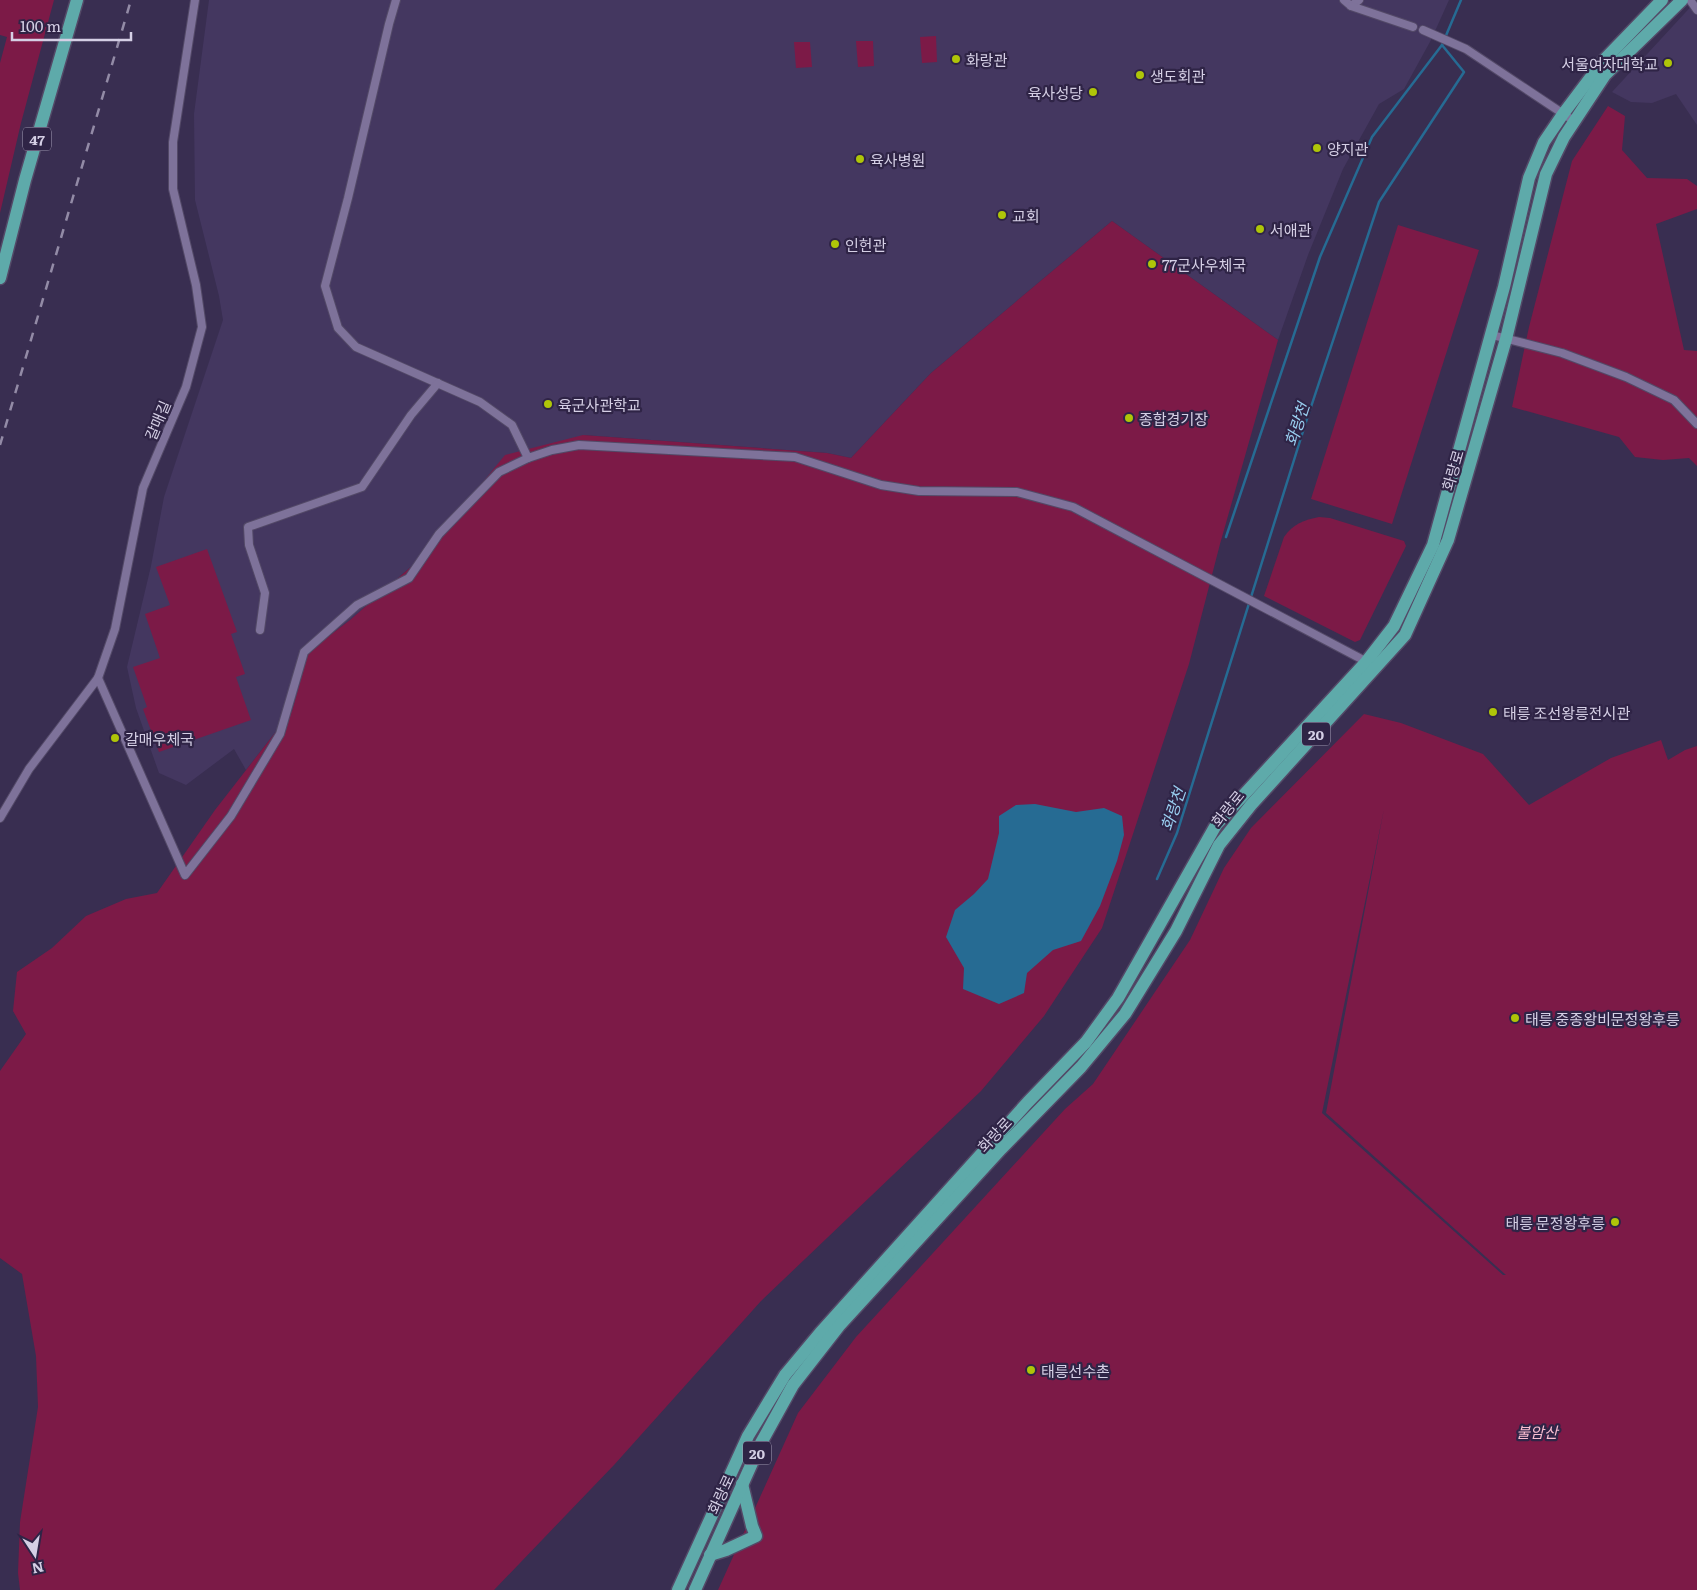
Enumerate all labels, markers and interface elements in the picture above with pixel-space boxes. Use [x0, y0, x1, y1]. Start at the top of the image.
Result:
scale bar [12, 10, 131, 42]
text: 100 m [20, 14, 61, 37]
place label: 화랑관 [966, 48, 1008, 71]
place label: 서울여자대학교 [1561, 52, 1658, 75]
marker: 화랑관 [950, 53, 962, 65]
marker: 서울여자대학교 [1662, 57, 1674, 69]
place label: 생도회관 [1150, 64, 1205, 87]
marker: 생도회관 [1134, 69, 1146, 81]
place label: 육사성당 [1028, 81, 1083, 104]
marker: 육사성당 [1087, 86, 1099, 98]
road number: 47 [23, 128, 51, 150]
place label: 양지관 [1327, 137, 1369, 160]
marker: 양지관 [1311, 142, 1323, 154]
place label: 육사병원 [870, 148, 925, 171]
marker: 육사병원 [854, 153, 866, 165]
place label: 교회 [1012, 204, 1040, 227]
marker: 교회 [996, 209, 1008, 221]
place label: 서애관 [1270, 218, 1312, 241]
marker: 서애관 [1254, 223, 1266, 235]
place label: 인헌관 [845, 233, 887, 256]
marker: 인헌관 [829, 238, 841, 250]
place label: 77군사우체국 [1162, 253, 1246, 276]
marker: 77군사우체국 [1146, 258, 1158, 270]
place label: 육군사관학교 [558, 393, 641, 416]
street label: 갈매길 [138, 396, 176, 444]
water label: 화랑천 [1278, 397, 1315, 449]
marker: 육군사관학교 [542, 398, 554, 410]
place label: 종합경기장 [1139, 407, 1208, 430]
marker: 종합경기장 [1123, 412, 1135, 424]
street label: 화랑로 [1435, 447, 1469, 493]
place label: 태릉 조선왕릉전시관 [1503, 701, 1630, 724]
marker: 태릉 조선왕릉전시관 [1487, 706, 1499, 718]
road number: 20 [1302, 722, 1330, 746]
place label: 갈매우체국 [125, 727, 194, 750]
marker: 갈매우체국 [109, 732, 121, 744]
water label: 화랑천 [1153, 782, 1191, 834]
street label: 화랑로 [1205, 785, 1249, 831]
place label: 태릉 중종왕비문정왕후릉 [1525, 1007, 1680, 1030]
marker: 태릉 중종왕비문정왕후릉 [1509, 1012, 1521, 1024]
street label: 화랑로 [971, 1111, 1017, 1157]
place label: 태릉 문정왕후릉 [1505, 1211, 1605, 1234]
marker: 태릉 문정왕후릉 [1609, 1216, 1621, 1228]
place label: 태릉선수촌 [1041, 1359, 1110, 1382]
marker: 태릉선수촌 [1025, 1364, 1037, 1376]
park label: 불암산 [1516, 1420, 1560, 1443]
road number: 20 [743, 1442, 771, 1465]
street label: 화랑로 [701, 1470, 739, 1518]
north arrow [10, 1530, 60, 1580]
text: N [30, 1558, 46, 1580]

